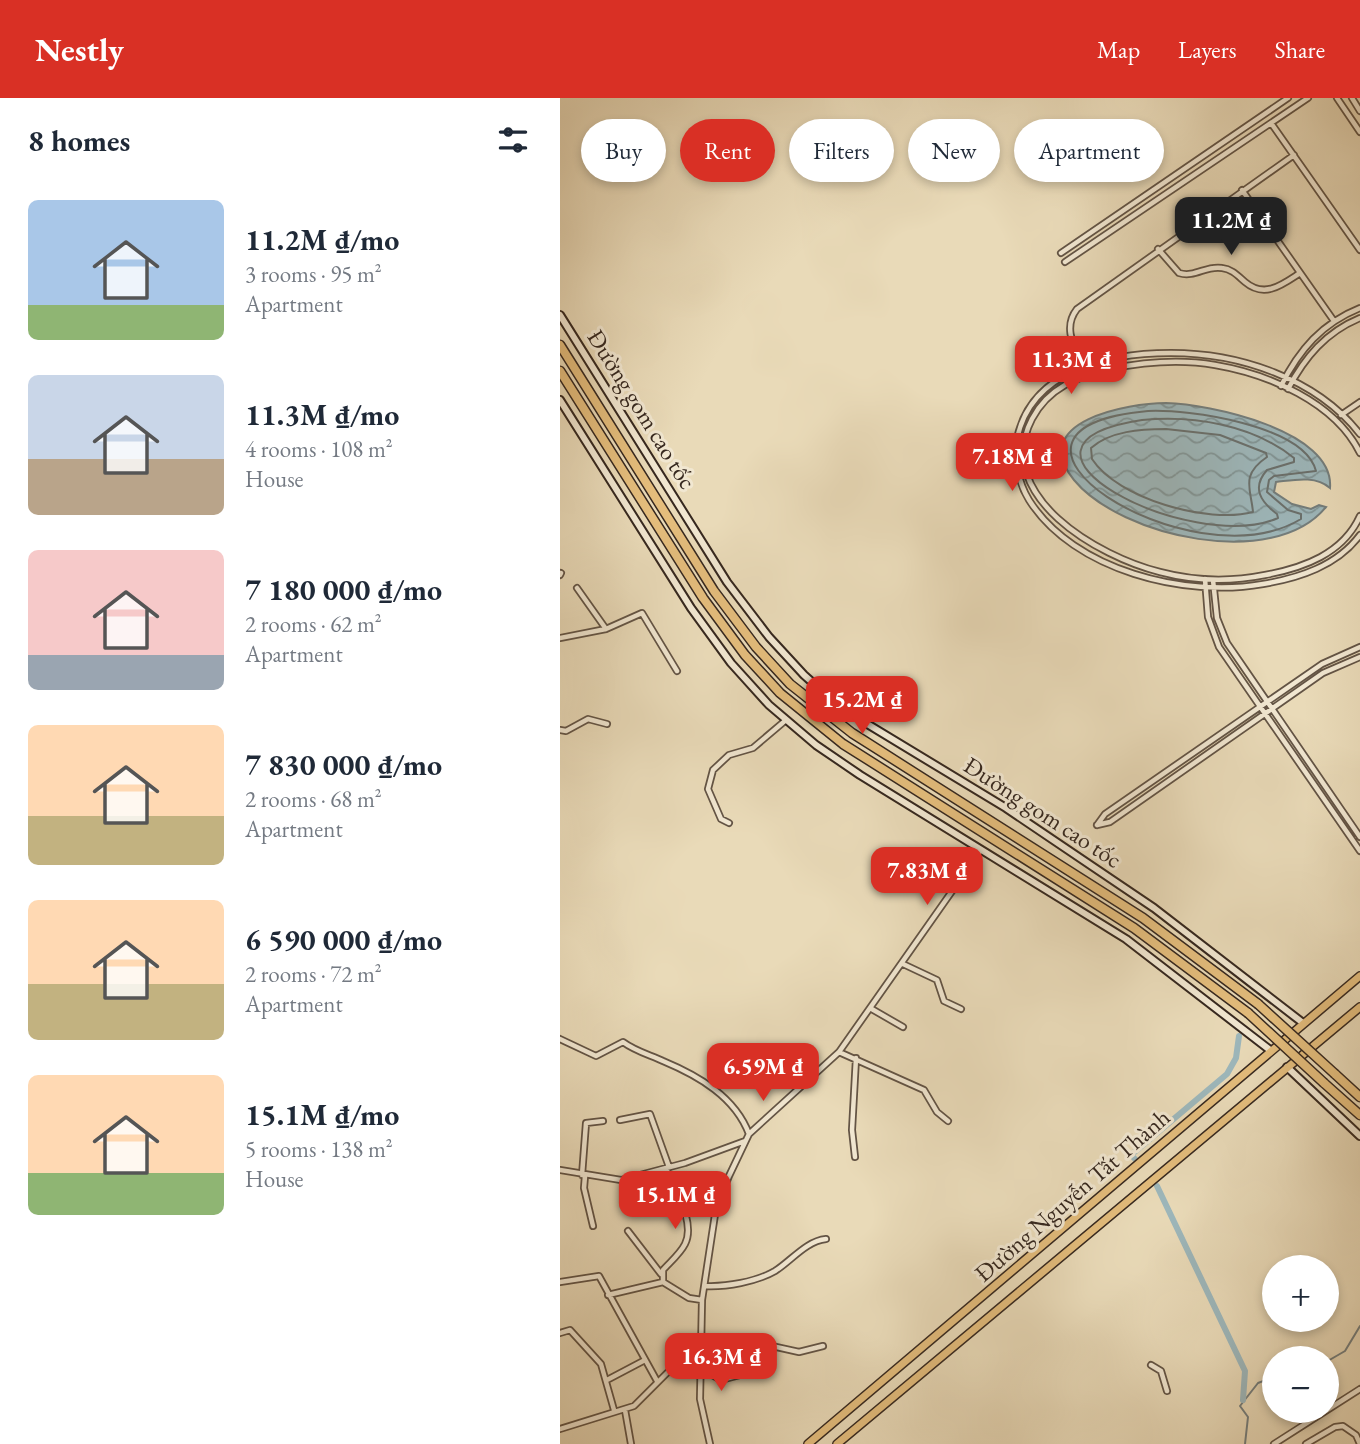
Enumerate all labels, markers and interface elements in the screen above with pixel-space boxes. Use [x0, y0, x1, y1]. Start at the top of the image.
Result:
text: Nestly [35, 28, 124, 71]
text: Map [1097, 34, 1140, 65]
text: Layers [1178, 34, 1237, 65]
text: Share [1275, 34, 1325, 65]
chip: Buy [581, 119, 666, 182]
chip: Rent [680, 119, 775, 182]
chip: Filters [789, 119, 894, 182]
chip: New [908, 119, 1000, 182]
chip: Apartment [1014, 119, 1164, 182]
text: 8 homes [28, 121, 130, 160]
icon: filters [494, 121, 532, 159]
pin: 11.2M ₫ [1166, 198, 1296, 257]
text: 11.2M ₫ [1191, 205, 1271, 235]
text: 11.2M ₫/mo [245, 220, 399, 259]
icon: home [84, 228, 168, 312]
text: 3 rooms · 95 m² [245, 259, 382, 289]
text: Apartment [245, 289, 343, 319]
street label: Đường gom cao tốc [581, 324, 703, 494]
pin: 11.3M ₫ [1006, 336, 1136, 396]
text: 11.3M ₫ [1031, 344, 1111, 374]
text: 11.3M ₫/mo [245, 395, 399, 434]
icon: home [84, 403, 168, 487]
text: 4 rooms · 108 m² [245, 434, 393, 464]
pin: 7.18M ₫ [947, 434, 1077, 493]
text: 7.18M ₫ [972, 441, 1052, 471]
text: House [245, 464, 304, 494]
text: 7 180 000 ₫/mo [245, 570, 442, 609]
icon: home [84, 578, 168, 662]
text: 2 rooms · 62 m² [245, 609, 382, 639]
text: Apartment [245, 639, 343, 669]
pin: 15.2M ₫ [797, 676, 927, 736]
text: 15.2M ₫ [822, 684, 902, 714]
text: 7 830 000 ₫/mo [245, 745, 442, 784]
street label: Đường gom cao tốc [958, 749, 1128, 875]
icon: home [84, 753, 168, 837]
text: 2 rooms · 68 m² [245, 784, 382, 814]
text: Apartment [245, 814, 343, 844]
pin: 7.83M ₫ [862, 848, 992, 907]
text: 7.83M ₫ [887, 855, 967, 885]
text: 6 590 000 ₫/mo [245, 920, 442, 959]
icon: home [84, 928, 168, 1012]
text: 2 rooms · 72 m² [245, 959, 382, 989]
text: Apartment [245, 989, 343, 1019]
pin: 6.59M ₫ [698, 1044, 828, 1103]
text: 6.59M ₫ [723, 1051, 803, 1081]
text: 15.1M ₫/mo [245, 1095, 399, 1134]
street label: Đường Nguyễn Tất Thành [968, 1102, 1176, 1288]
icon: home [84, 1103, 168, 1187]
text: 5 rooms · 138 m² [245, 1134, 393, 1164]
text: House [245, 1164, 304, 1194]
pin: 15.1M ₫ [610, 1172, 740, 1231]
text: 15.1M ₫ [635, 1179, 715, 1209]
map controls [1262, 1255, 1339, 1423]
button: + [1262, 1255, 1339, 1332]
pin: 16.3M ₫ [656, 1334, 786, 1393]
text: 16.3M ₫ [681, 1341, 761, 1371]
button: − [1262, 1346, 1339, 1423]

